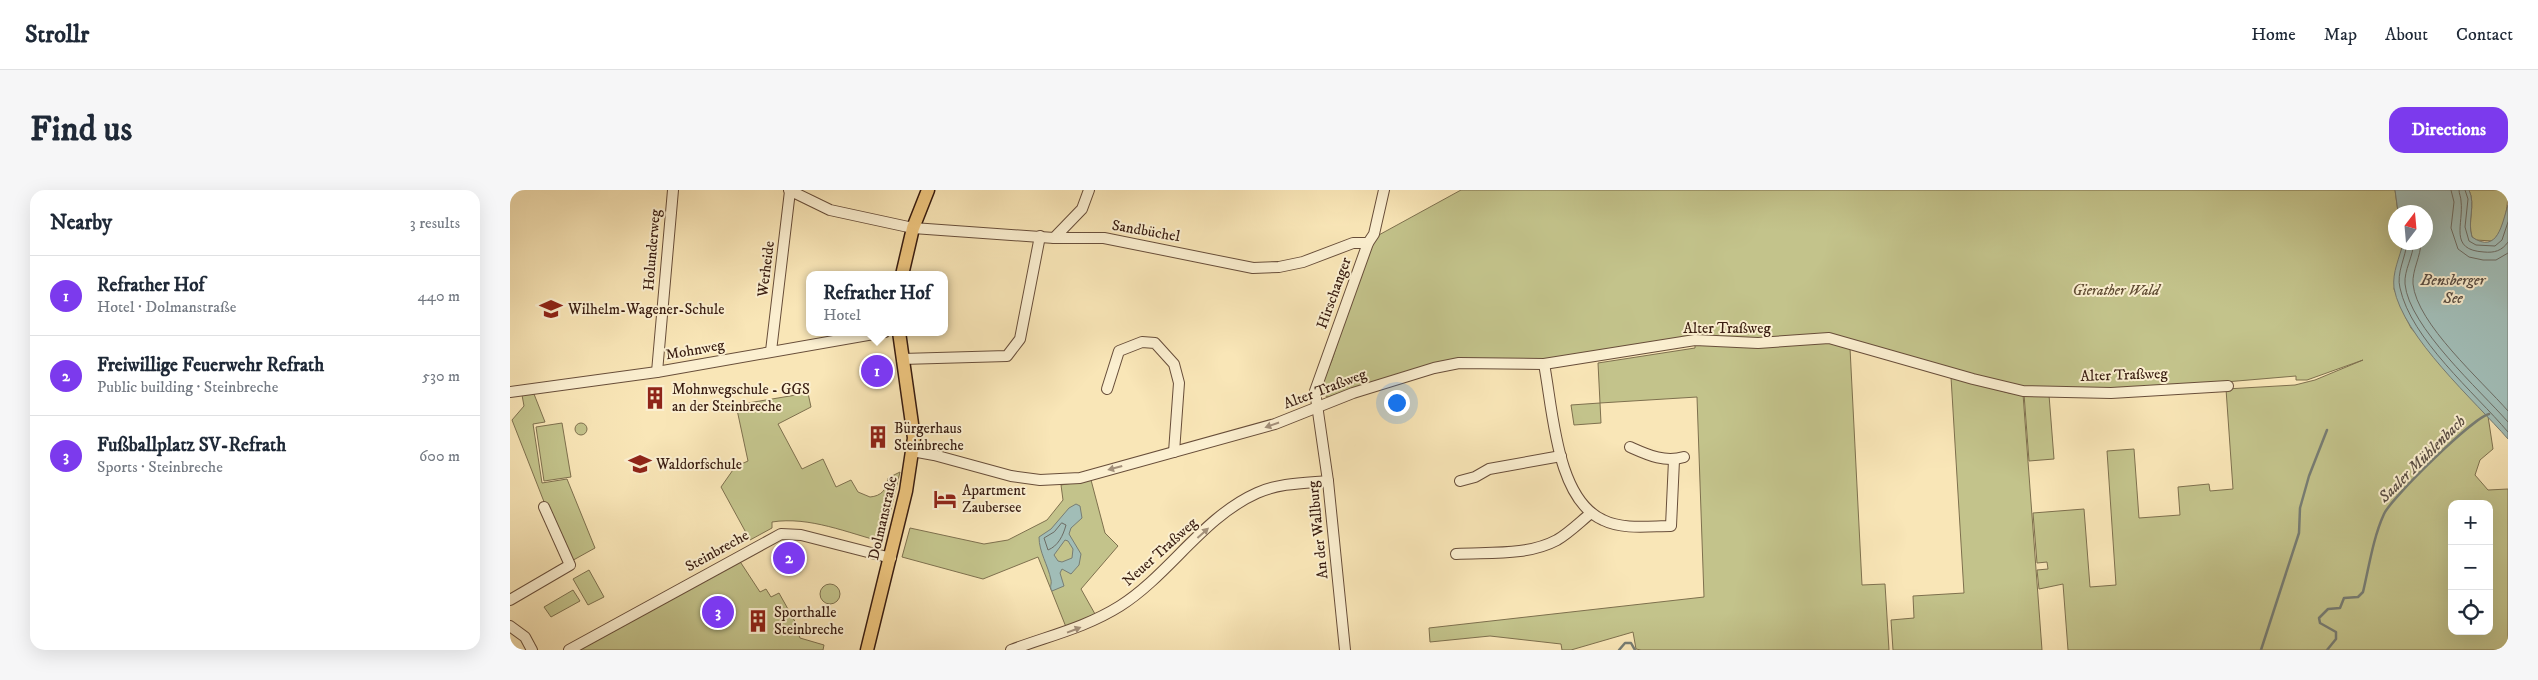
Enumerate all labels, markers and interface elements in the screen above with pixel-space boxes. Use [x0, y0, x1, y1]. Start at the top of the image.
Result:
text: Strollr [25, 20, 89, 50]
text: Home [2251, 24, 2296, 46]
text: Map [2324, 24, 2357, 46]
text: About [2385, 24, 2428, 46]
text: Contact [2456, 24, 2513, 46]
button: Directions [2389, 107, 2508, 153]
text: Find us [30, 108, 132, 152]
north arrow [2388, 205, 2433, 250]
street label: Holunderweg [639, 208, 665, 291]
text: Nearby [50, 210, 112, 236]
text: 3 results [410, 213, 460, 233]
street label: Sandbüchel [1110, 216, 1182, 246]
street label: Werheide [753, 240, 779, 299]
street label: Hirschanger [1312, 254, 1356, 331]
water label: Bensberger See [2420, 270, 2487, 308]
popup [806, 271, 948, 336]
text: Refrather Hof [97, 274, 205, 297]
park label: Gierather Wald [2073, 281, 2162, 300]
text: Refrather Hof [823, 282, 931, 305]
text: 1 [63, 286, 69, 306]
text: 440 m [418, 286, 460, 306]
school or university icon: Wilhelm-Wagener-Schule [538, 296, 564, 322]
text: Hotel · Dolmanstraße [97, 297, 236, 317]
place label: Wilhelm-Wagener-Schule [567, 300, 724, 319]
text: Hotel [823, 305, 861, 325]
street label: Alter Traßweg [1683, 319, 1771, 338]
street label: Mohnweg [664, 335, 727, 365]
pin: 1 [861, 352, 893, 390]
text: Freiwillige Feuerwehr Refrath [97, 354, 324, 377]
street label: Alter Traßweg [1281, 364, 1370, 414]
street label: Alter Traßweg [2080, 364, 2169, 386]
text: 2 [62, 366, 70, 386]
text: 530 m [422, 366, 460, 386]
text: Public building · Steinbreche [97, 377, 278, 397]
place label: Mohnwegschule - GGS an der Steinbreche [672, 380, 810, 416]
building icon: Mohnwegschule - GGS an der Steinbreche [642, 385, 668, 411]
your location [1384, 390, 1410, 416]
water label: Saaler Mühlenbach [2374, 411, 2470, 507]
place label: Bürgerhaus Steinbreche [894, 419, 964, 455]
one-way arrow [1264, 422, 1279, 429]
building icon: Bürgerhaus Steinbreche [865, 424, 891, 450]
text: Fußballplatz SV-Refrath [97, 434, 286, 457]
text: 3 [63, 446, 69, 466]
text: 600 m [419, 446, 460, 466]
school or university icon: Waldorfschule [627, 451, 653, 477]
place label: Waldorfschule [655, 455, 742, 474]
text: Sports · Steinbreche [97, 457, 223, 477]
one-way arrow [1107, 464, 1122, 472]
street label: Dolmanstraße [864, 474, 902, 562]
street label: An der Wallburg [1303, 479, 1333, 580]
place label: Apartment Zaubersee [962, 481, 1026, 517]
hotel icon: Apartment Zaubersee [932, 486, 958, 512]
map controls [2448, 500, 2493, 635]
button: + [2448, 500, 2493, 545]
street label: Neuer Traßweg [1119, 513, 1202, 591]
street label: Steinbreche [682, 526, 752, 576]
one-way arrow [1196, 527, 1208, 539]
pin: 2 [773, 539, 805, 577]
button: − [2448, 545, 2493, 590]
button: locate [2448, 590, 2493, 635]
pin: 3 [702, 593, 734, 631]
place label: Sporthalle Steinbreche [774, 603, 844, 639]
building icon: Sporthalle Steinbreche [745, 608, 771, 634]
one-way arrow [1066, 626, 1081, 633]

